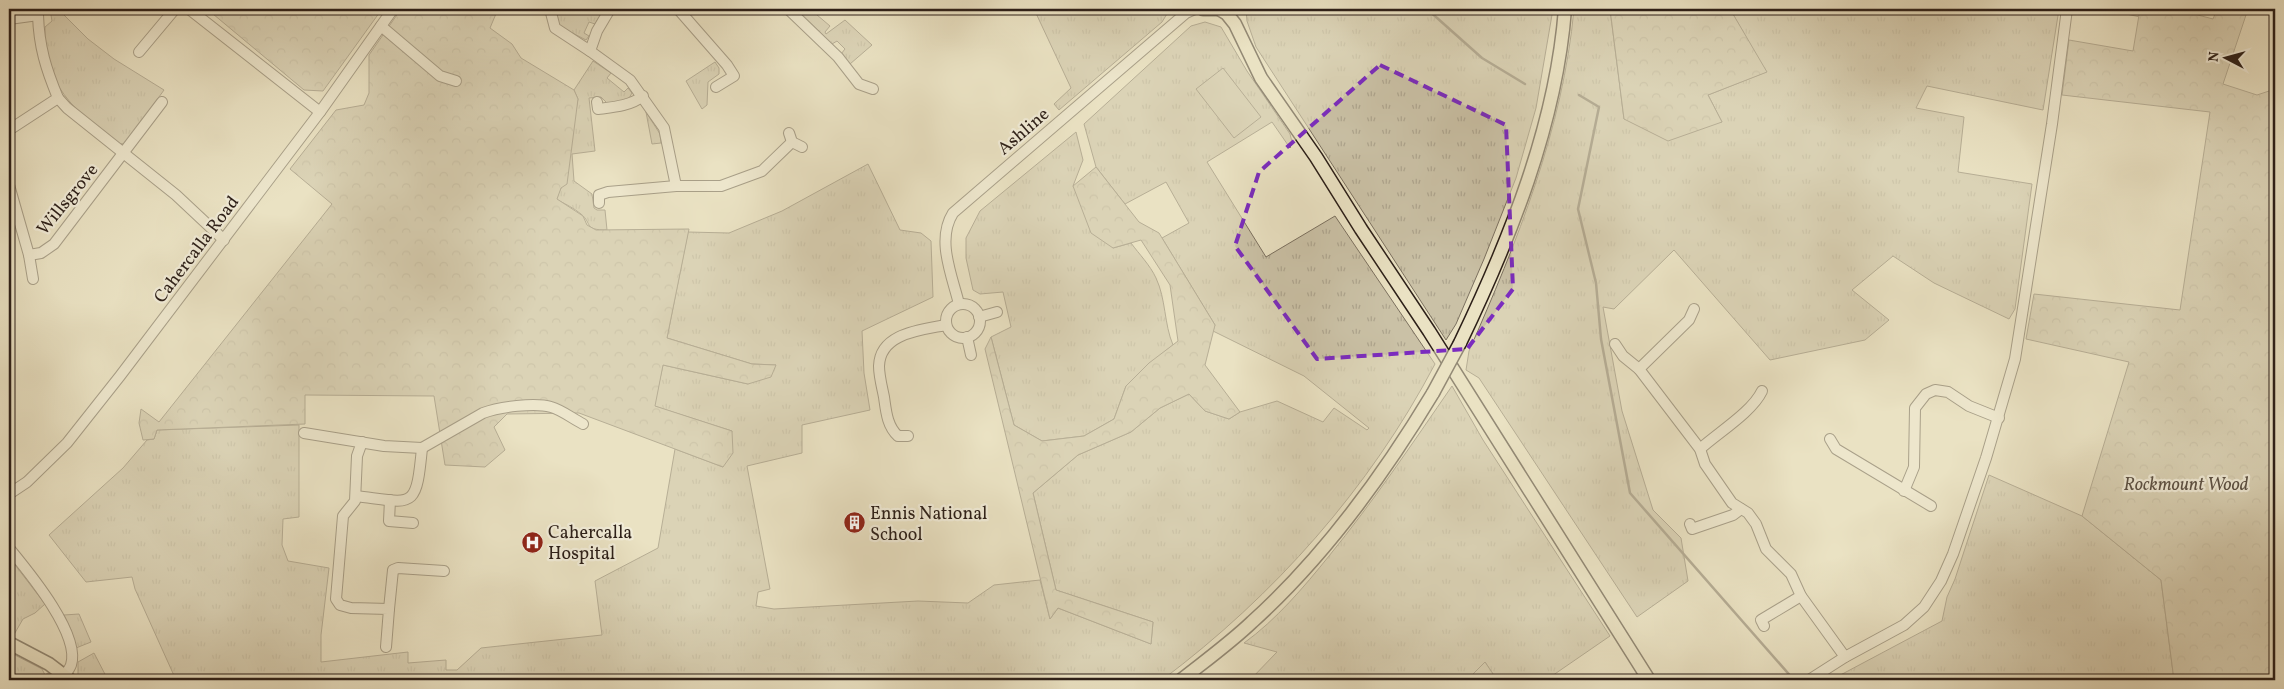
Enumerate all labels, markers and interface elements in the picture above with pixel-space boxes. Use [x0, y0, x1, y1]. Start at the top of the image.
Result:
north arrow [2202, 32, 2252, 82]
text: N [2205, 51, 2225, 63]
street label: Ashline [993, 103, 1055, 162]
street label: Willsgrove [32, 159, 105, 241]
street label: Cahercalla Road [149, 191, 246, 309]
park label: Rockmount Wood [2124, 473, 2249, 498]
place label: Ennis National School [870, 502, 988, 548]
building icon: Ennis National School [842, 511, 866, 535]
place label: Cahercalla Hospital [548, 521, 632, 567]
hospital icon: Cahercalla Hospital [520, 530, 544, 554]

